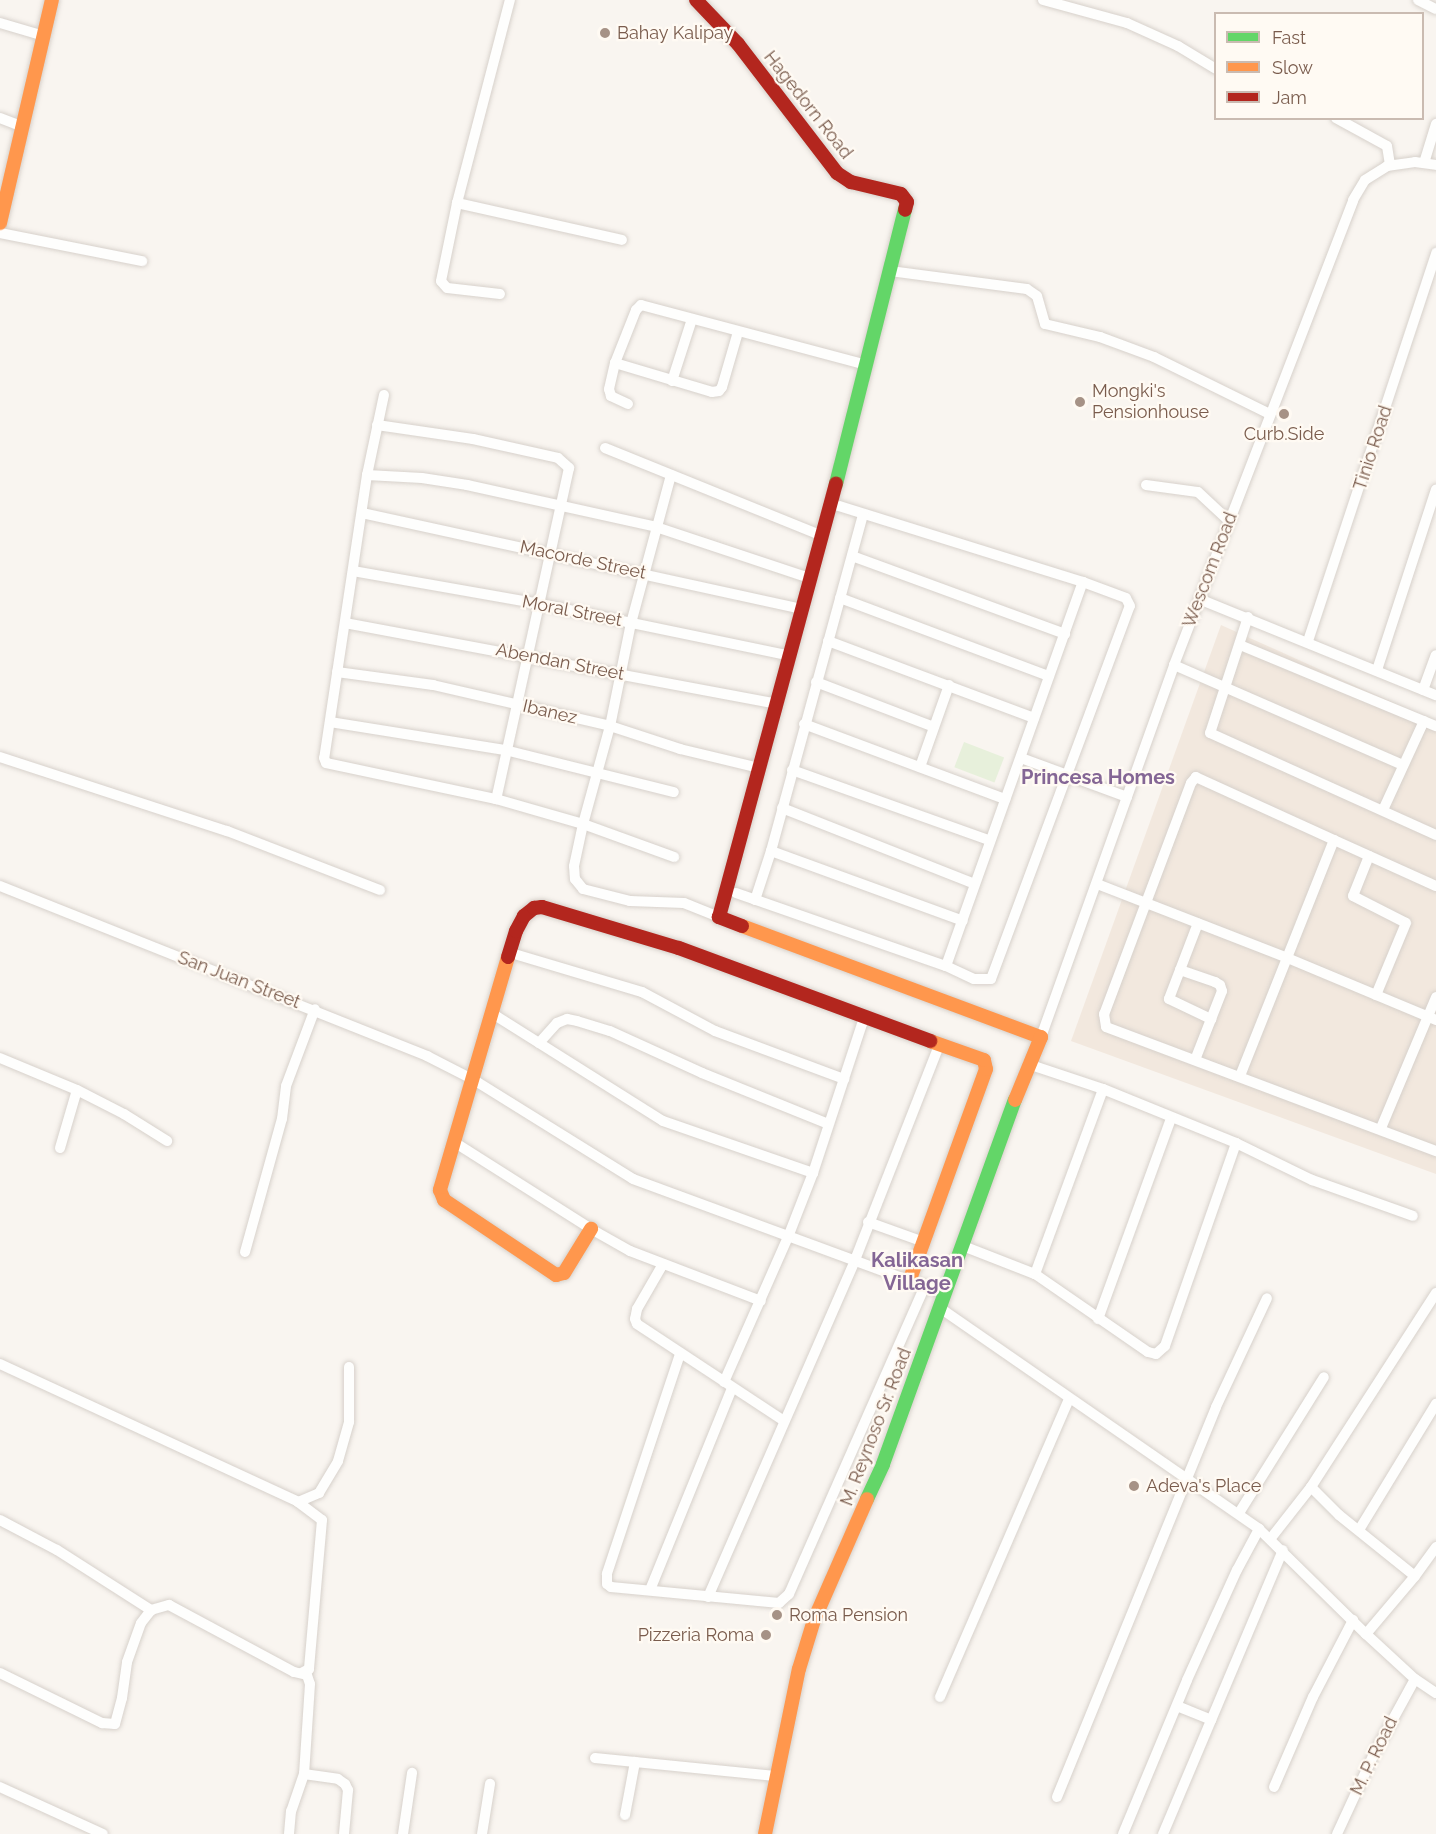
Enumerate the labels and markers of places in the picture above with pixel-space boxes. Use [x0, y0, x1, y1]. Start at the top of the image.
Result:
place label: Bahay Kalipay [617, 22, 734, 44]
marker: Bahay Kalipay [598, 26, 612, 40]
place label: Mongki's Pensionhouse [1092, 381, 1209, 424]
marker: Mongki's Pensionhouse [1073, 395, 1087, 409]
marker: Curb.Side [1277, 407, 1291, 421]
place label: Curb.Side [1244, 423, 1324, 445]
place label: Adeva's Place [1146, 1475, 1261, 1497]
marker: Adeva's Place [1127, 1479, 1141, 1493]
place label: Roma Pension [789, 1604, 908, 1626]
marker: Roma Pension [770, 1608, 784, 1622]
place label: Pizzeria Roma [638, 1624, 754, 1646]
marker: Pizzeria Roma [759, 1628, 773, 1642]

